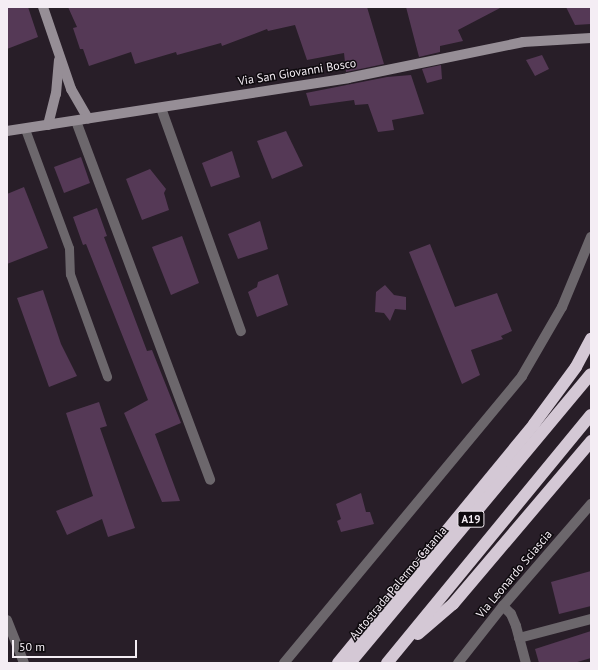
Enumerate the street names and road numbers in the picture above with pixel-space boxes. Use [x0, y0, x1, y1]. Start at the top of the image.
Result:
street label: Via San Giovanni Bosco [237, 56, 357, 88]
road number: A19 [457, 510, 485, 528]
street label: Autostrada Palermo-Catania [346, 523, 450, 643]
street label: Via Leonardo Sciascia [473, 527, 555, 621]

